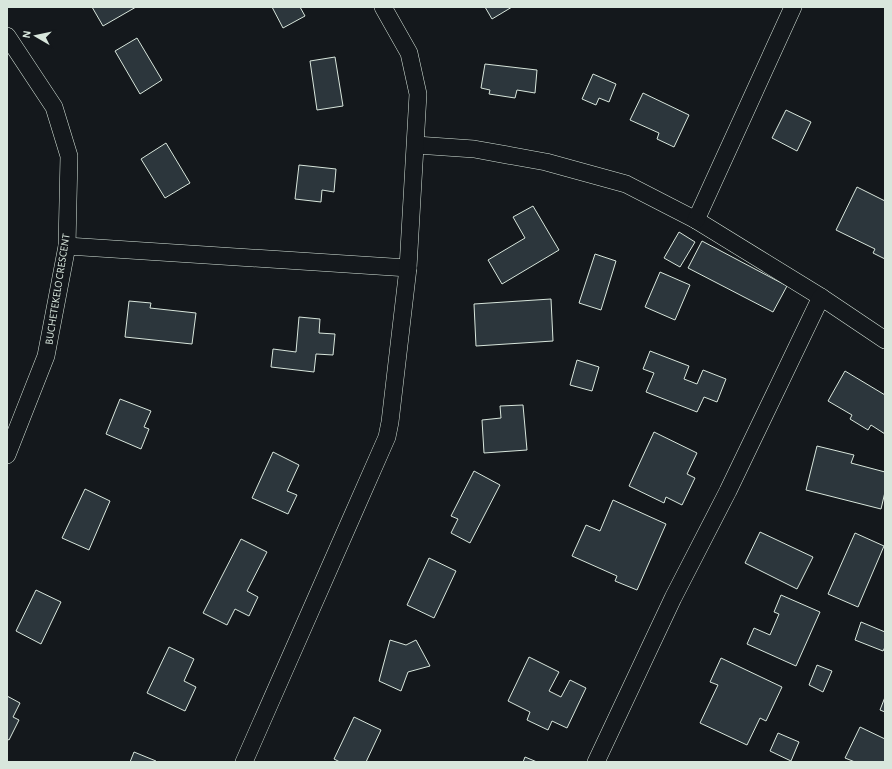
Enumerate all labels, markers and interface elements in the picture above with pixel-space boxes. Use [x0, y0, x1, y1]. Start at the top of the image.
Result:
north arrow [16, 16, 56, 56]
text: N [21, 30, 33, 39]
street label: BUCHETEKELO CRESCENT [43, 232, 72, 345]

